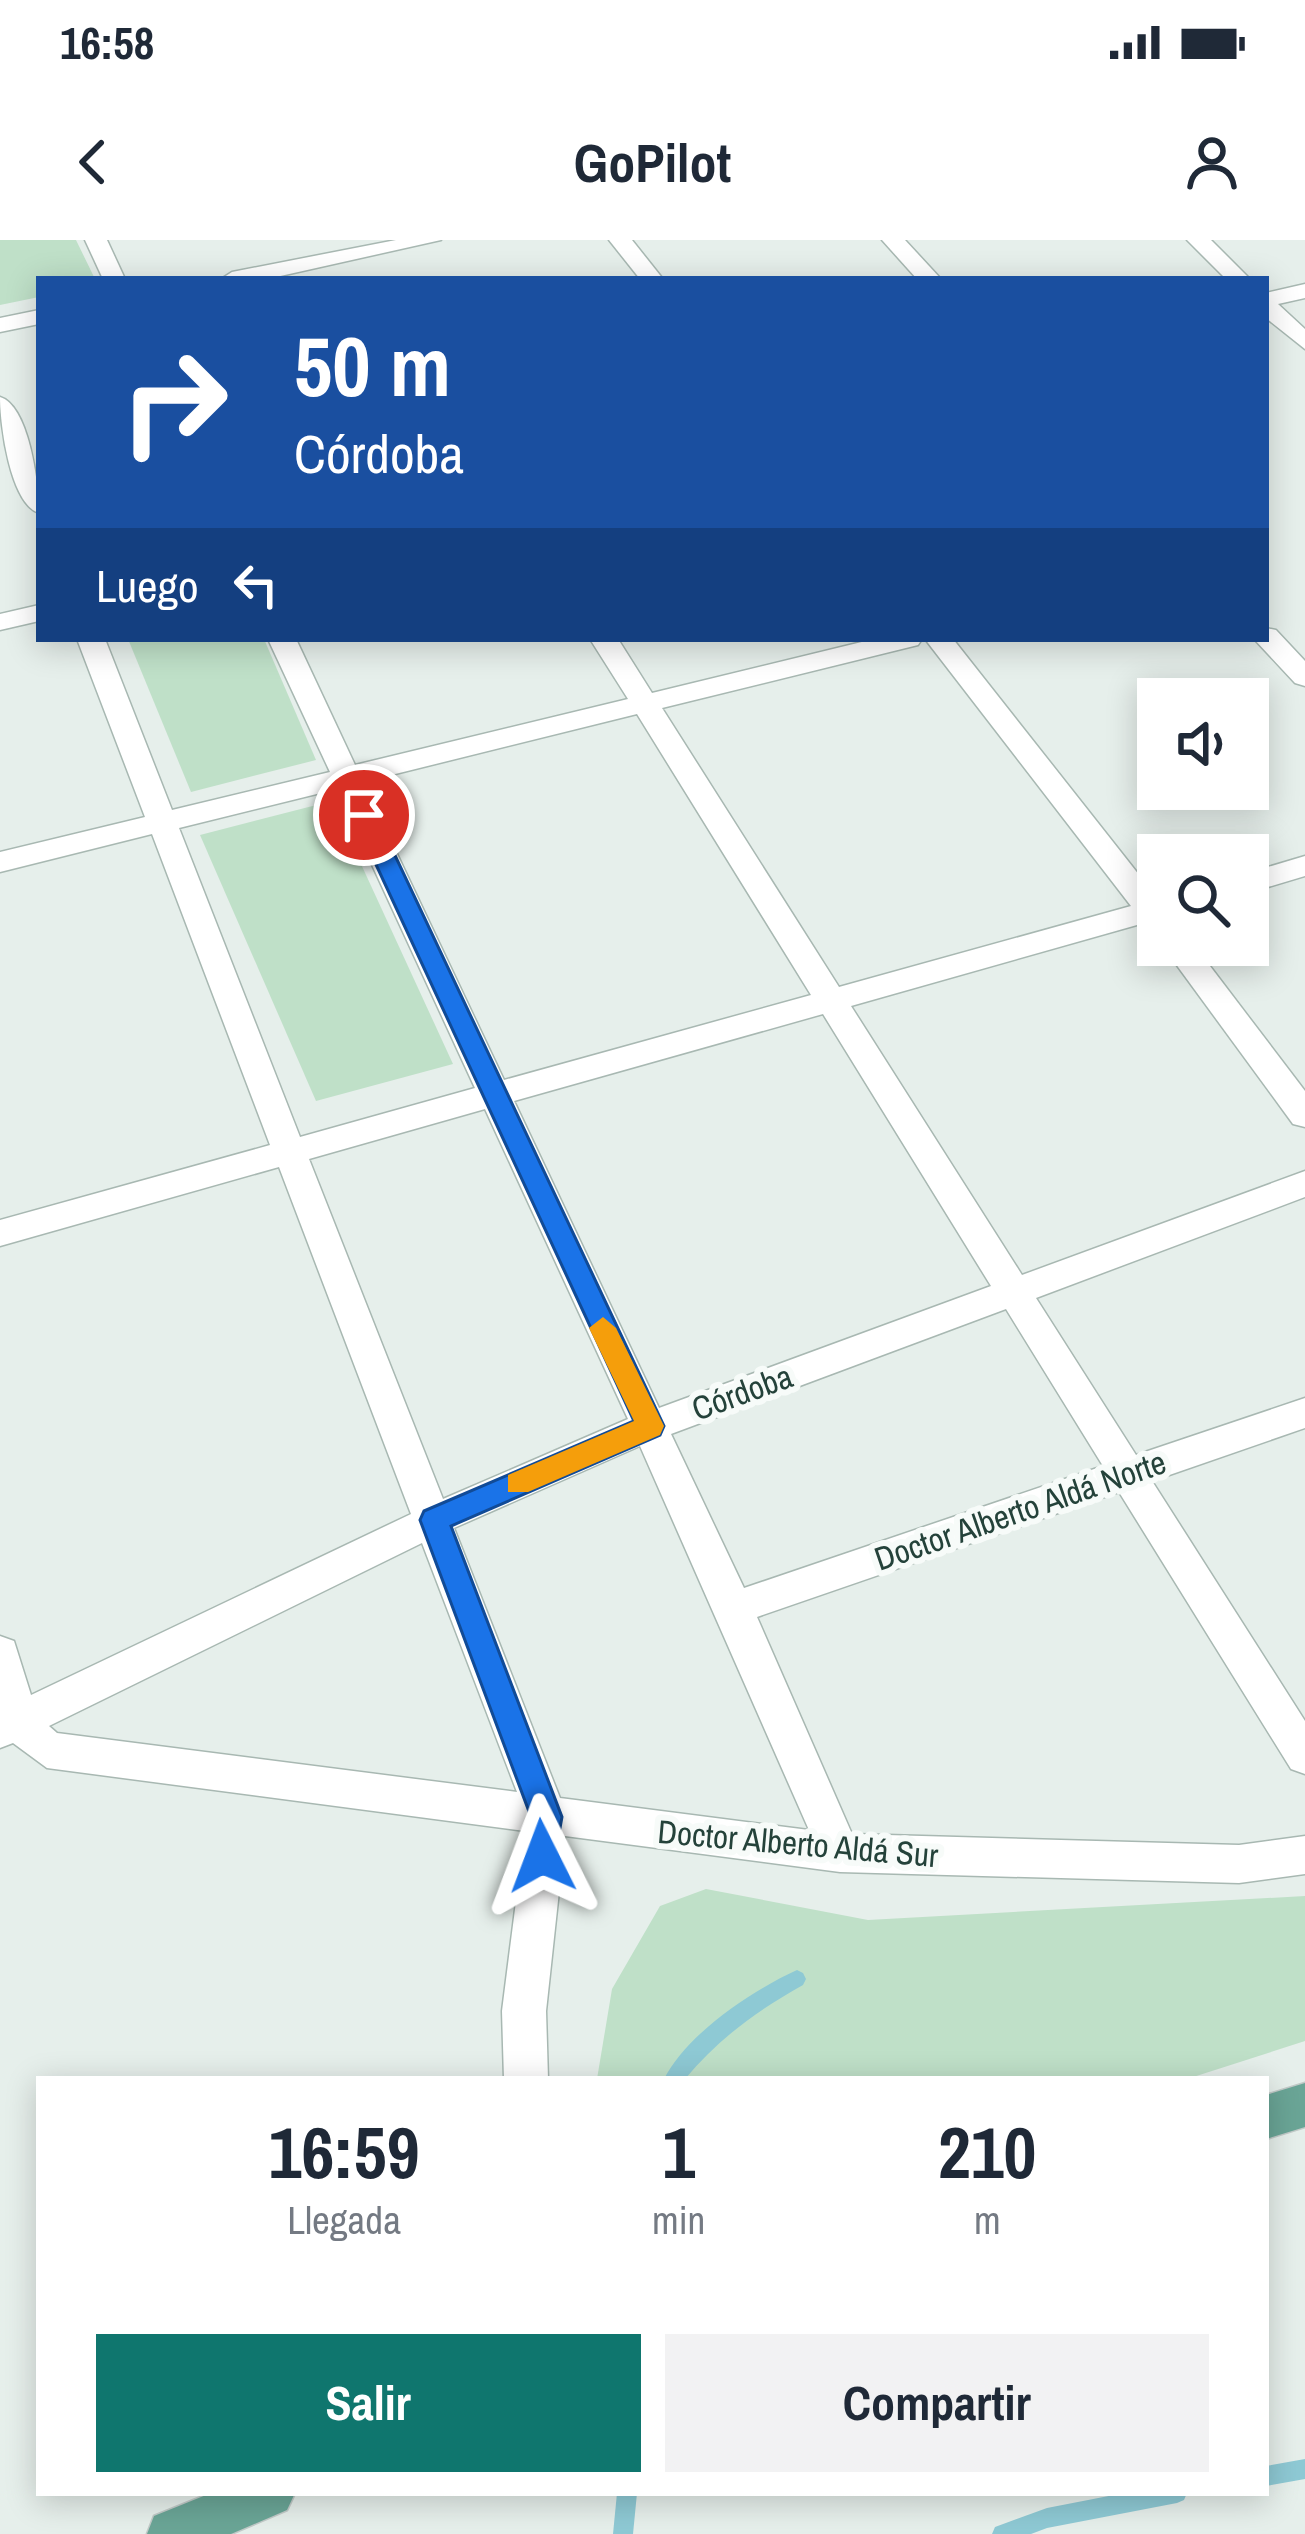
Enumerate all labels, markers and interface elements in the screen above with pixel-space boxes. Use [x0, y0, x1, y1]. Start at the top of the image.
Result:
text: 16:58 [60, 12, 154, 73]
text: GoPilot [574, 126, 731, 199]
icon: back [60, 129, 126, 195]
icon: person [1179, 129, 1245, 195]
text: 50 m [294, 309, 451, 422]
icon: right [96, 324, 252, 480]
text: Córdoba [294, 417, 464, 490]
icon: left [223, 552, 289, 618]
text: Luego [96, 555, 199, 616]
map controls [1137, 678, 1269, 966]
button: sound [1137, 678, 1269, 810]
pin [313, 764, 415, 866]
icon: arrive [331, 782, 397, 848]
button: search [1137, 834, 1269, 966]
street label: Córdoba [686, 1354, 798, 1430]
street label: Doctor Alberto Aldá Norte [868, 1439, 1172, 1581]
position arrow [479, 1793, 605, 1919]
street label: Doctor Alberto Aldá Sur [656, 1809, 940, 1877]
text: 16:59 [269, 2103, 420, 2200]
text: 1 [662, 2103, 695, 2200]
text: 210 [938, 2103, 1036, 2200]
text: Llegada [287, 2194, 401, 2246]
text: min [652, 2194, 705, 2246]
text: m [974, 2194, 1001, 2246]
button: Salir [96, 2334, 641, 2472]
button: Compartir [665, 2334, 1209, 2472]

